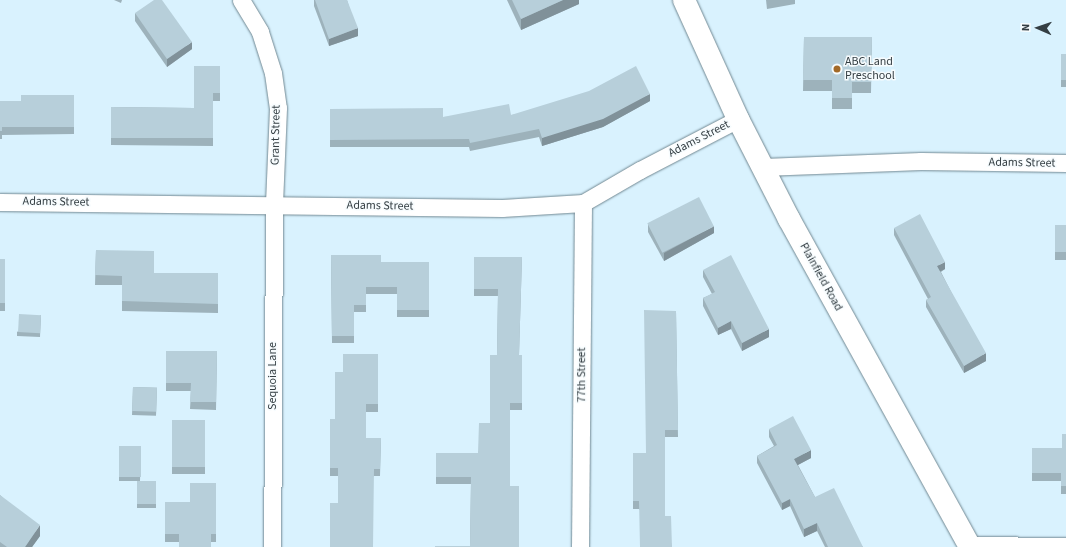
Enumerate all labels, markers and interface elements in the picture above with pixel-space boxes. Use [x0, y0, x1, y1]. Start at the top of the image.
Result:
north arrow [1018, 8, 1058, 48]
text: N [1018, 24, 1033, 31]
place label: ABC Land Preschool [845, 55, 895, 83]
marker: ABC Land Preschool [832, 64, 842, 74]
street label: Grant Street [268, 105, 284, 165]
street label: Adams Street [666, 117, 732, 161]
street label: Adams Street [989, 155, 1055, 171]
street label: Adams Street [23, 194, 89, 210]
street label: Adams Street [347, 198, 413, 214]
street label: Plainfield Road [796, 240, 846, 314]
street label: Sequoia Lane [266, 342, 280, 410]
street label: 77th Street [575, 348, 589, 402]

